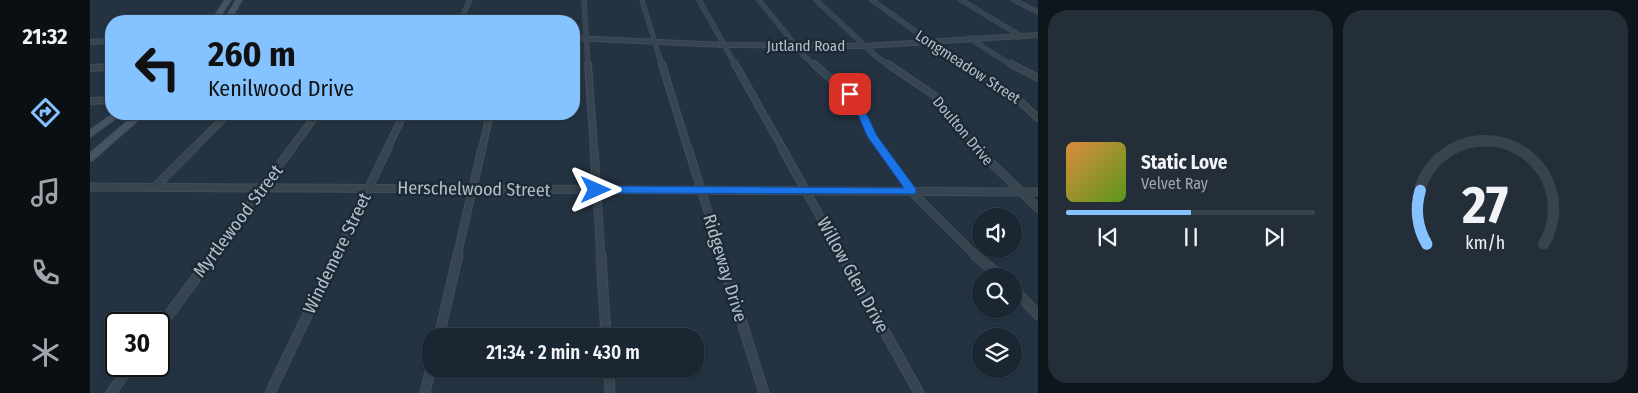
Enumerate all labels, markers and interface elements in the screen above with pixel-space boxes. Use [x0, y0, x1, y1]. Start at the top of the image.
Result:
text: 21:32 [23, 23, 67, 50]
street label: Longmeadow Street [912, 26, 1024, 108]
text: 260 m [208, 33, 296, 75]
icon: left [125, 35, 190, 100]
street label: Jutland Road [767, 37, 845, 55]
pin [829, 73, 871, 115]
text: Kenilwood Drive [208, 75, 354, 102]
icon: arrive [836, 80, 864, 108]
street label: Doulton Drive [929, 93, 997, 169]
icon: directions [28, 95, 63, 130]
text: Static Love [1141, 151, 1228, 174]
street label: Myrtlewood Street [189, 160, 288, 282]
position arrow [569, 163, 621, 215]
text: Velvet Ray [1141, 174, 1208, 193]
text: 27 [1462, 174, 1508, 237]
icon: music [28, 175, 63, 210]
street label: Herschelwood Street [397, 177, 551, 201]
street label: Windemere Street [298, 189, 376, 317]
map controls [972, 208, 1022, 378]
button: sound [972, 208, 1022, 258]
street label: Ridgeway Drive [698, 211, 752, 325]
street label: Willow Glen Drive [812, 213, 894, 337]
icon: previous [1094, 223, 1122, 251]
icon: pause [1177, 223, 1205, 251]
icon: next [1260, 223, 1288, 251]
text: km/h [1466, 232, 1505, 254]
icon: phone [28, 255, 63, 290]
button: search [972, 268, 1022, 318]
speed limit sign: 30 [105, 312, 170, 377]
button: layers [972, 328, 1022, 378]
icon: climate [28, 335, 63, 370]
text: 21:34 · 2 min · 430 m [486, 341, 640, 364]

